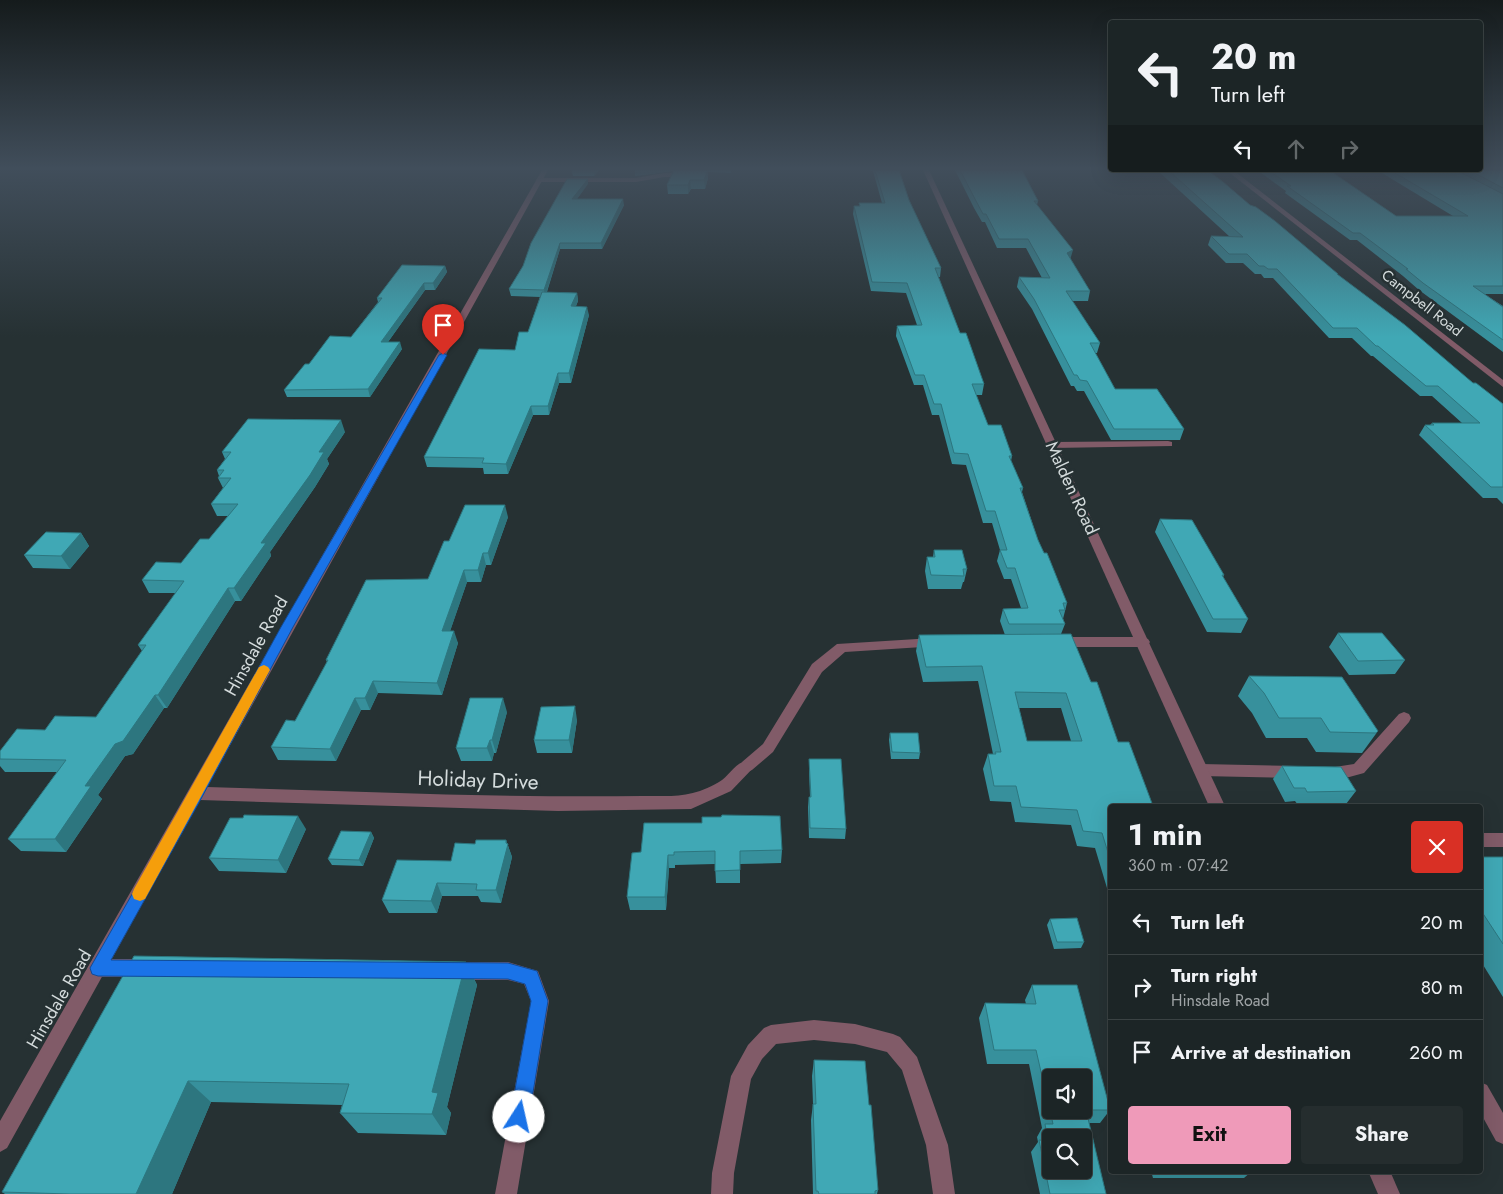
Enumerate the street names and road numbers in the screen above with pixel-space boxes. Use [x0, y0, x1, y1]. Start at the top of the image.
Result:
street label: Campbell Road [1377, 264, 1467, 342]
street label: Malden Road [1039, 437, 1105, 539]
street label: Hinsdale Road [218, 591, 294, 701]
street label: Holiday Drive [417, 763, 539, 797]
street label: Hinsdale Road [20, 945, 98, 1053]

